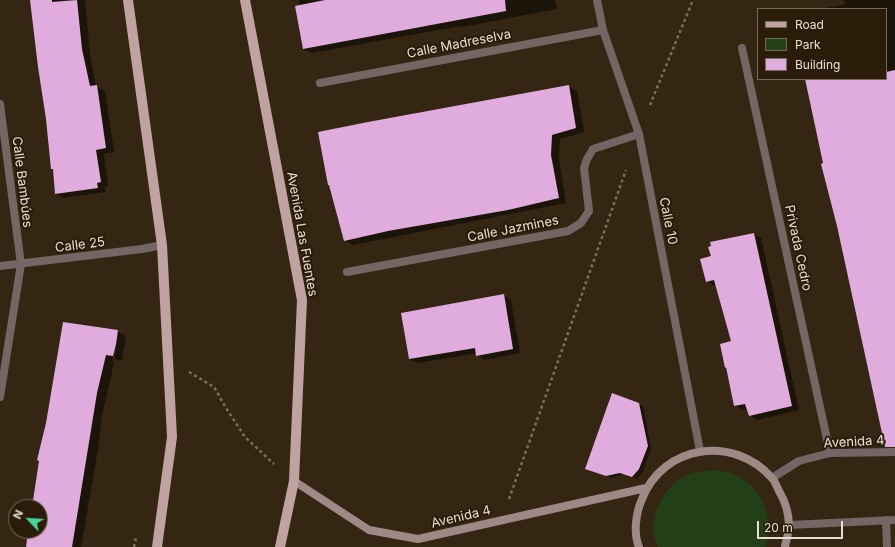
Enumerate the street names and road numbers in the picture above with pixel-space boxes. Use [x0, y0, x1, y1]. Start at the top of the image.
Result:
street label: Calle Madreselva [406, 26, 512, 62]
street label: Calle Bambúes [9, 136, 35, 228]
street label: Avenida Las Fuentes [283, 170, 321, 298]
street label: Calle 10 [656, 196, 680, 246]
street label: Privada Cedro [781, 204, 815, 292]
street label: Calle Jazmines [466, 212, 560, 246]
street label: Calle 25 [54, 234, 106, 256]
street label: Avenida 4 [823, 433, 885, 451]
street label: Avenida 4 [430, 503, 492, 531]

